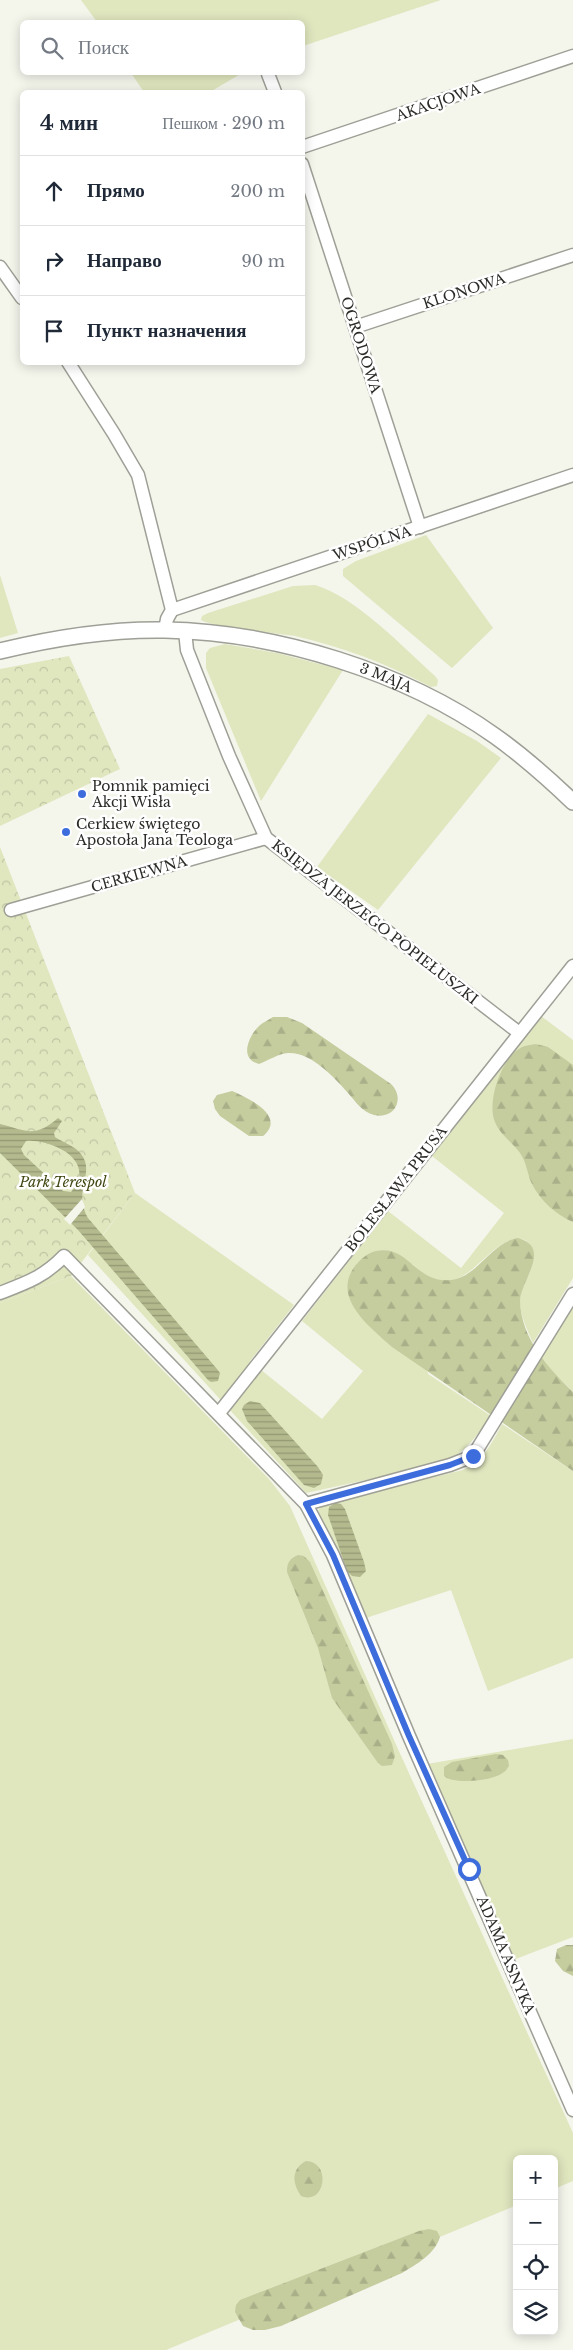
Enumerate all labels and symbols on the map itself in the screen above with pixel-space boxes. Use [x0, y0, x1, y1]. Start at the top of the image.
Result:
street label: AKACJOWA [393, 79, 483, 125]
street label: KLONOWA [421, 269, 508, 313]
street label: OGRODOWA [337, 294, 385, 396]
street label: WSPÓLNA [330, 522, 414, 564]
street label: 3 MAJA [357, 659, 415, 696]
place label: Pomnik pamięci Akcji Wisła [91, 777, 210, 811]
marker: Pomnik pamięci Akcji Wisła [76, 788, 88, 800]
place label: Cerkiew świętego Apostoła Jana Teologa [75, 815, 233, 849]
marker: Cerkiew świętego Apostoła Jana Teologa [60, 826, 72, 838]
street label: KSIĘDZA JERZEGO POPIEŁUSZKI [268, 836, 482, 1008]
street label: CERKIEWNA [89, 852, 189, 896]
street label: BOLESŁAWA PRUSA [341, 1122, 451, 1256]
park label: Park Terespol [18, 1173, 107, 1191]
route end [462, 1445, 485, 1468]
route start [458, 1858, 481, 1881]
street label: ADAMA ASNYKA [473, 1892, 539, 2017]

